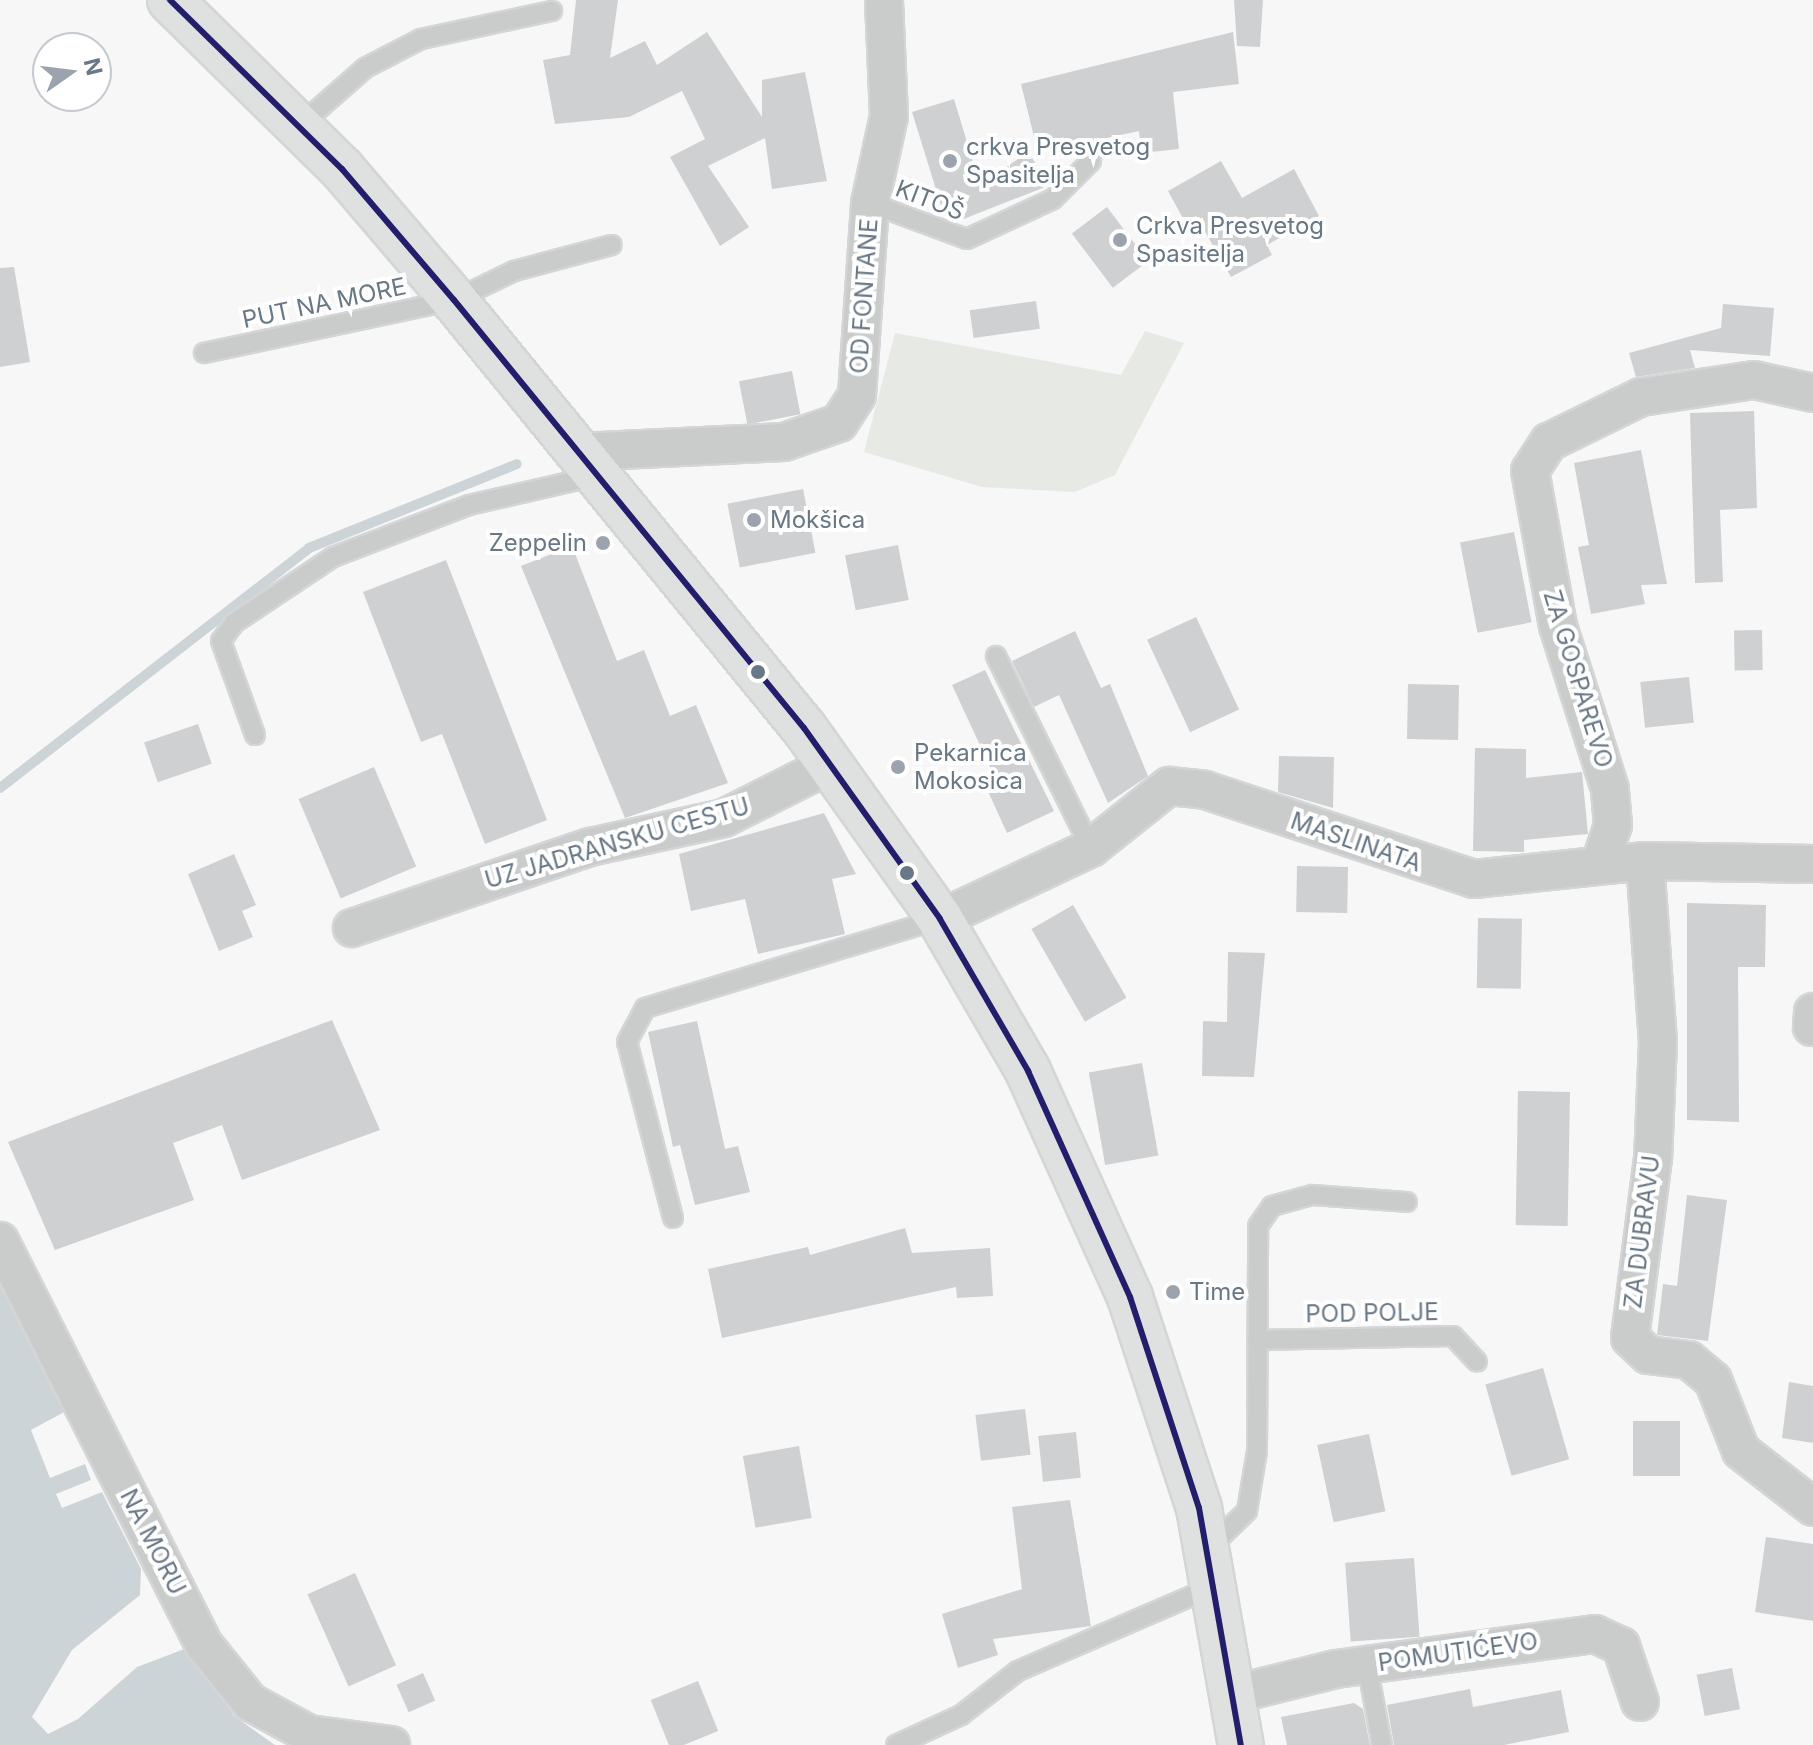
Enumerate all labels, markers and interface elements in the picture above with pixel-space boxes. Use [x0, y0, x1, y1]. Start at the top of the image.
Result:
north arrow [32, 32, 112, 112]
text: N [79, 55, 108, 78]
place label: crkva Presvetog Spasitelja [966, 133, 1150, 189]
marker: crkva Presvetog Spasitelja [941, 152, 959, 170]
street label: KITOŠ [892, 174, 968, 226]
place label: Crkva Presvetog Spasitelja [1136, 212, 1324, 268]
street label: OD FONTANE [844, 217, 884, 375]
marker: Crkva Presvetog Spasitelja [1111, 231, 1129, 249]
street label: PUT NA MORE [239, 272, 409, 334]
place label: Mokšica [770, 506, 865, 534]
marker: Mokšica [745, 511, 763, 529]
place label: Zeppelin [489, 529, 587, 557]
marker: Zeppelin [594, 534, 612, 552]
street label: ZA GOSPAREVO [1537, 587, 1619, 771]
unlabelled marker [750, 664, 766, 680]
place label: Pekarnica Mokosica [914, 739, 1027, 795]
marker: Pekarnica Mokosica [889, 758, 907, 776]
street label: UZ JADRANSKU CESTU [481, 791, 753, 895]
street label: MASLINATA [1287, 806, 1425, 878]
unlabelled marker [899, 865, 915, 881]
street label: ZA DUBRAVU [1618, 1154, 1666, 1310]
place label: Time [1189, 1278, 1245, 1306]
marker: Time [1164, 1283, 1182, 1301]
street label: POD POLJE [1305, 1297, 1439, 1329]
street label: NA MORU [114, 1484, 192, 1600]
street label: POMUTIĆEVO [1376, 1627, 1540, 1677]

